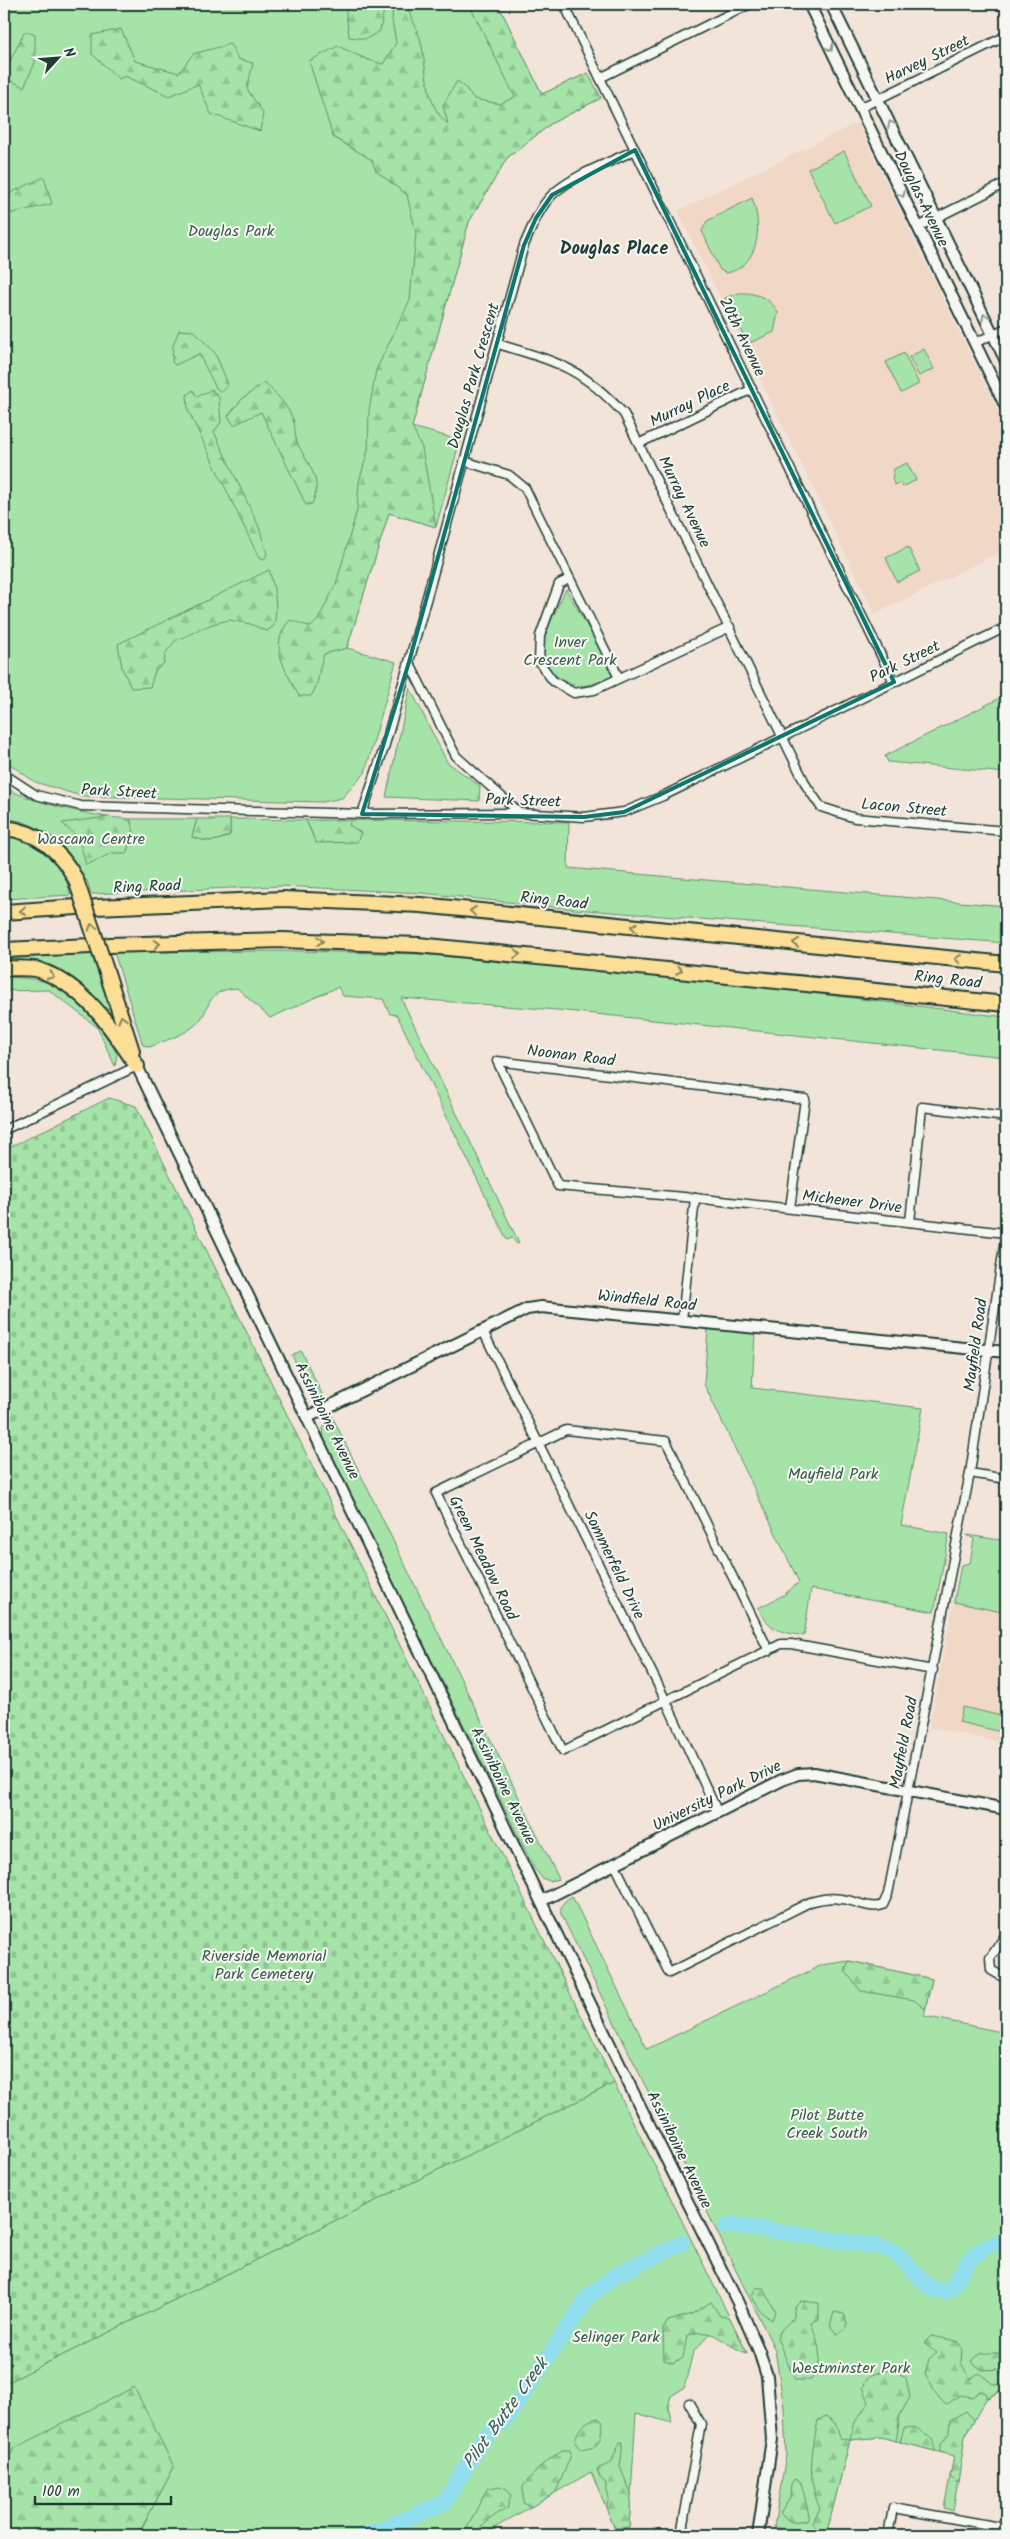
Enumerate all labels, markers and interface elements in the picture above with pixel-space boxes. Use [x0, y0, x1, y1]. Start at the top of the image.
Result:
street label: Harvey Street [880, 28, 975, 91]
north arrow [32, 32, 82, 82]
one-way arrow [824, 42, 834, 51]
text: N [57, 44, 81, 62]
one-way arrow [887, 120, 897, 129]
street label: Douglas Avenue [887, 147, 955, 251]
one-way arrow [895, 189, 906, 198]
park label: Douglas Park [188, 219, 275, 244]
district label: Douglas Place [560, 235, 668, 264]
street label: 20th Avenue [712, 293, 772, 381]
street label: Douglas Park Crescent [441, 299, 507, 452]
one-way arrow [981, 313, 991, 322]
street label: Murray Place [646, 374, 734, 434]
street label: Murray Avenue [651, 452, 717, 552]
park label: Inver Crescent Park [523, 630, 617, 673]
street label: Park Street [865, 634, 945, 690]
street label: Park Street [80, 778, 158, 807]
street label: Park Street [485, 787, 562, 815]
street label: Lacon Street [860, 792, 949, 824]
park label: Wascana Centre [37, 827, 145, 852]
street label: Ring Road [113, 873, 182, 901]
street label: Ring Road [519, 885, 590, 917]
one-way arrow [19, 905, 27, 916]
one-way arrow [468, 905, 476, 916]
one-way arrow [630, 922, 638, 933]
one-way arrow [87, 923, 97, 931]
one-way arrow [316, 936, 324, 947]
one-way arrow [154, 938, 162, 949]
one-way arrow [792, 938, 800, 949]
one-way arrow [513, 948, 521, 959]
one-way arrow [953, 954, 961, 965]
one-way arrow [675, 964, 683, 975]
street label: Ring Road [913, 964, 984, 996]
one-way arrow [46, 970, 55, 981]
one-way arrow [117, 1016, 127, 1024]
street label: Noonan Road [526, 1038, 617, 1074]
street label: Michener Drive [801, 1183, 903, 1221]
street label: Windfield Road [597, 1283, 698, 1319]
street label: Mayfield Road [957, 1296, 995, 1393]
street label: Assiniboine Avenue [288, 1358, 366, 1484]
park label: Mayfield Park [788, 1462, 879, 1487]
street label: Green Meadow Road [442, 1491, 525, 1626]
street label: Sommerfeld Drive [577, 1506, 651, 1624]
street label: Mayfield Road [883, 1694, 925, 1791]
street label: Assiniboine Avenue [464, 1723, 542, 1849]
street label: University Park Drive [648, 1754, 786, 1838]
park label: Riverside Memorial Park Cemetery [202, 1944, 327, 1987]
street label: Assiniboine Avenue [640, 2087, 718, 2213]
park label: Pilot Butte Creek South [786, 2103, 868, 2146]
park label: Selinger Park [572, 2325, 660, 2350]
water label: Pilot Butte Creek [456, 2350, 558, 2476]
park label: Westminster Park [792, 2356, 911, 2381]
scale bar [35, 2474, 171, 2506]
text: 100 m [42, 2480, 80, 2504]

